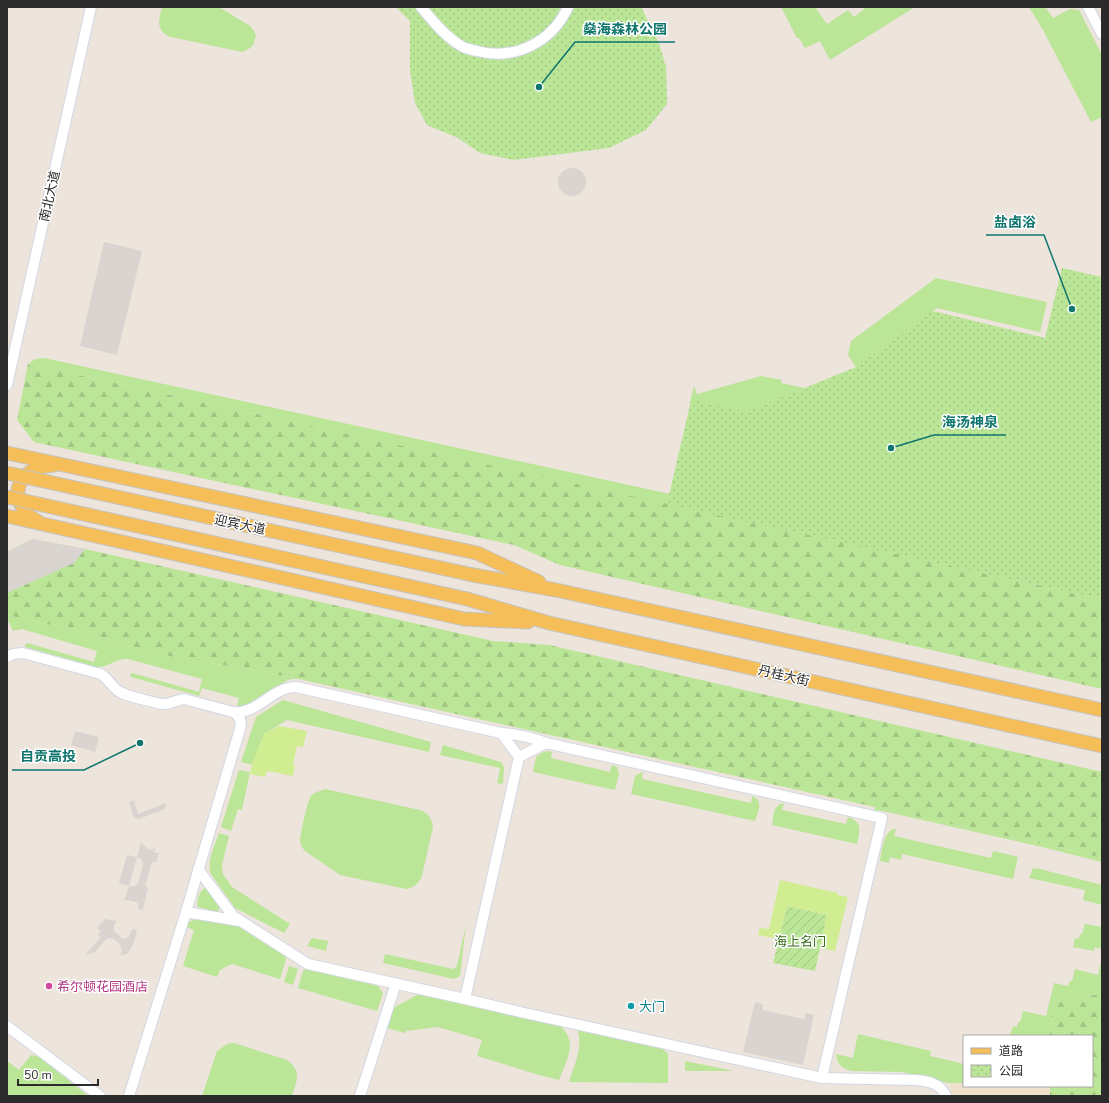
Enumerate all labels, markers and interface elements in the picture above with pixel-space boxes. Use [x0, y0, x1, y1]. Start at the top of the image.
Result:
callout: 燊海森林公园 [575, 16, 675, 42]
text: 燊海森林公园 [583, 20, 667, 39]
street label: 南北大道 [35, 169, 65, 224]
callout: 盐卤浴 [986, 209, 1044, 235]
text: 盐卤浴 [994, 213, 1036, 232]
callout: 海汤神泉 [934, 409, 1006, 435]
text: 海汤神泉 [942, 413, 998, 432]
street label: 迎宾大道 [212, 511, 267, 539]
street label: 丹桂大街 [756, 661, 811, 691]
callout: 自贡高投 [12, 744, 84, 770]
text: 自贡高投 [20, 747, 76, 766]
park label: 海上名门 [774, 933, 826, 951]
place label: 希尔顿花园酒店 [57, 978, 148, 996]
marker: 希尔顿花园酒店 [44, 981, 54, 991]
place label: 大门 [639, 998, 665, 1016]
marker: 大门 [626, 1001, 636, 1011]
legend [963, 1035, 1093, 1087]
text: 道路 [999, 1043, 1023, 1059]
scale bar [18, 1061, 98, 1087]
text: 公园 [999, 1063, 1023, 1079]
text: 50 m [24, 1067, 52, 1083]

